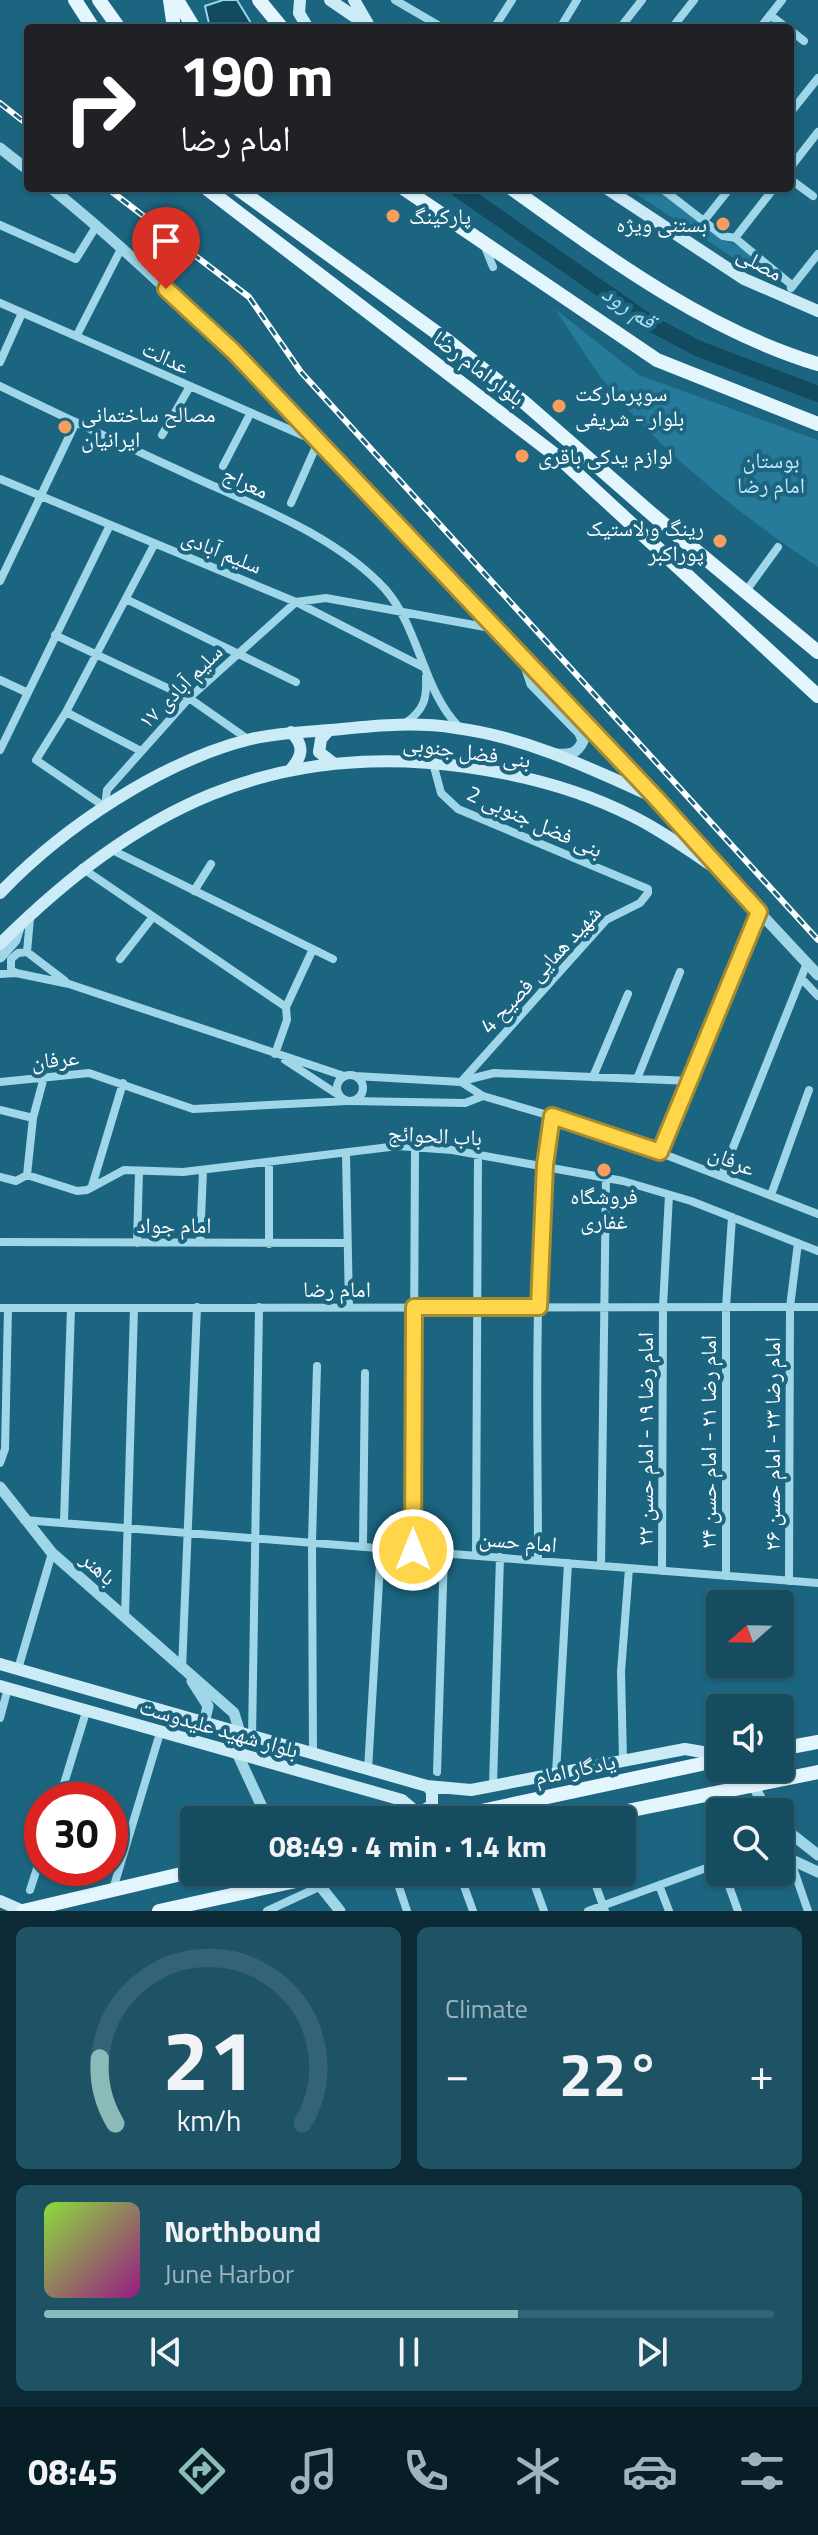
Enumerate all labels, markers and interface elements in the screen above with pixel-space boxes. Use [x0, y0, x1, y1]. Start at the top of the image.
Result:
text: 190 m [180, 33, 333, 118]
icon: right [48, 56, 152, 160]
text: امام رضا [180, 110, 291, 165]
place label: پارکینگ [409, 199, 471, 233]
pin [132, 207, 200, 289]
marker: پارکینگ [384, 207, 402, 225]
place label: بستنی ویژه [616, 207, 707, 241]
marker: بستنی ویژه [714, 215, 732, 233]
icon: arrive [144, 219, 188, 263]
street label: مصلی [731, 237, 789, 289]
water label: قم رود [595, 275, 666, 339]
street label: بلوار امام رضا [426, 322, 532, 414]
street label: عدالت [136, 331, 196, 383]
place label: سوپرمارکت بلوار - شریفی [575, 376, 684, 435]
place label: مصالح ساختمانی ایرانیان [81, 397, 216, 456]
marker: سوپرمارکت بلوار - شریفی [550, 397, 568, 415]
marker: مصالح ساختمانی ایرانیان [56, 418, 74, 436]
place label: لوازم یدکی باقری [538, 439, 673, 473]
park label: بوستان امام رضا [737, 443, 805, 502]
marker: لوازم یدکی باقری [513, 447, 531, 465]
street label: معراج [217, 457, 275, 507]
place label: رینگ و لاستیک پوراکبر [586, 511, 704, 570]
street label: سلیم آبادی [177, 520, 267, 582]
marker: رینگ و لاستیک پوراکبر [711, 532, 729, 550]
street label: سلیم آبادی ۱۷ [130, 636, 230, 736]
street label: بنی فضل جنوبی [401, 725, 533, 777]
street label: بنی فضل جنوبی 2 [462, 776, 608, 866]
street label: شهید همایی فصیح 4 [471, 897, 609, 1041]
street label: عرفان [30, 1040, 80, 1078]
street label: باب الحوائج [387, 1116, 483, 1154]
street label: عرفان [704, 1135, 760, 1185]
marker: فروشگاه غفاری [595, 1161, 613, 1179]
place label: فروشگاه غفاری [570, 1179, 638, 1238]
street label: امام جواد [136, 1208, 212, 1242]
street label: امام رضا [303, 1272, 371, 1306]
street label: امام رضا ۱۹ - امام حسن ۲۲ [628, 1332, 662, 1546]
street label: امام رضا ۲۱ - امام حسن ۲۴ [691, 1335, 725, 1549]
street label: امام رضا ۲۳ - امام حسن ۲۶ [755, 1337, 789, 1551]
position arrow [371, 1508, 455, 1592]
street label: امام حسن [478, 1521, 558, 1561]
street label: باهنر [73, 1542, 125, 1593]
north arrow [706, 1590, 794, 1678]
map controls [706, 1590, 794, 1886]
street label: بلوار شهید علیدوست [136, 1689, 302, 1767]
button: sound [706, 1694, 794, 1782]
street label: یادگار امام [531, 1744, 619, 1794]
speed limit sign: 30 [24, 1782, 128, 1886]
button: search [706, 1798, 794, 1886]
text: 08:49 · 4 min · 1.4 km [269, 1823, 547, 1869]
text: Climate [445, 1989, 528, 2028]
text: 21 [162, 1996, 255, 2122]
text: 22° [559, 2028, 660, 2119]
text: − [445, 2040, 470, 2107]
text: + [749, 2040, 774, 2107]
text: km/h [176, 2099, 241, 2142]
text: Northbound [164, 2208, 321, 2254]
text: June Harbor [164, 2254, 294, 2293]
icon: previous [144, 2330, 188, 2374]
icon: pause [387, 2330, 431, 2374]
icon: next [630, 2330, 674, 2374]
icon: directions [174, 2443, 230, 2499]
icon: music [286, 2443, 342, 2499]
icon: phone [398, 2443, 454, 2499]
icon: climate [510, 2443, 566, 2499]
icon: car [622, 2443, 678, 2499]
icon: filters [734, 2443, 790, 2499]
text: 08:45 [28, 2444, 118, 2499]

